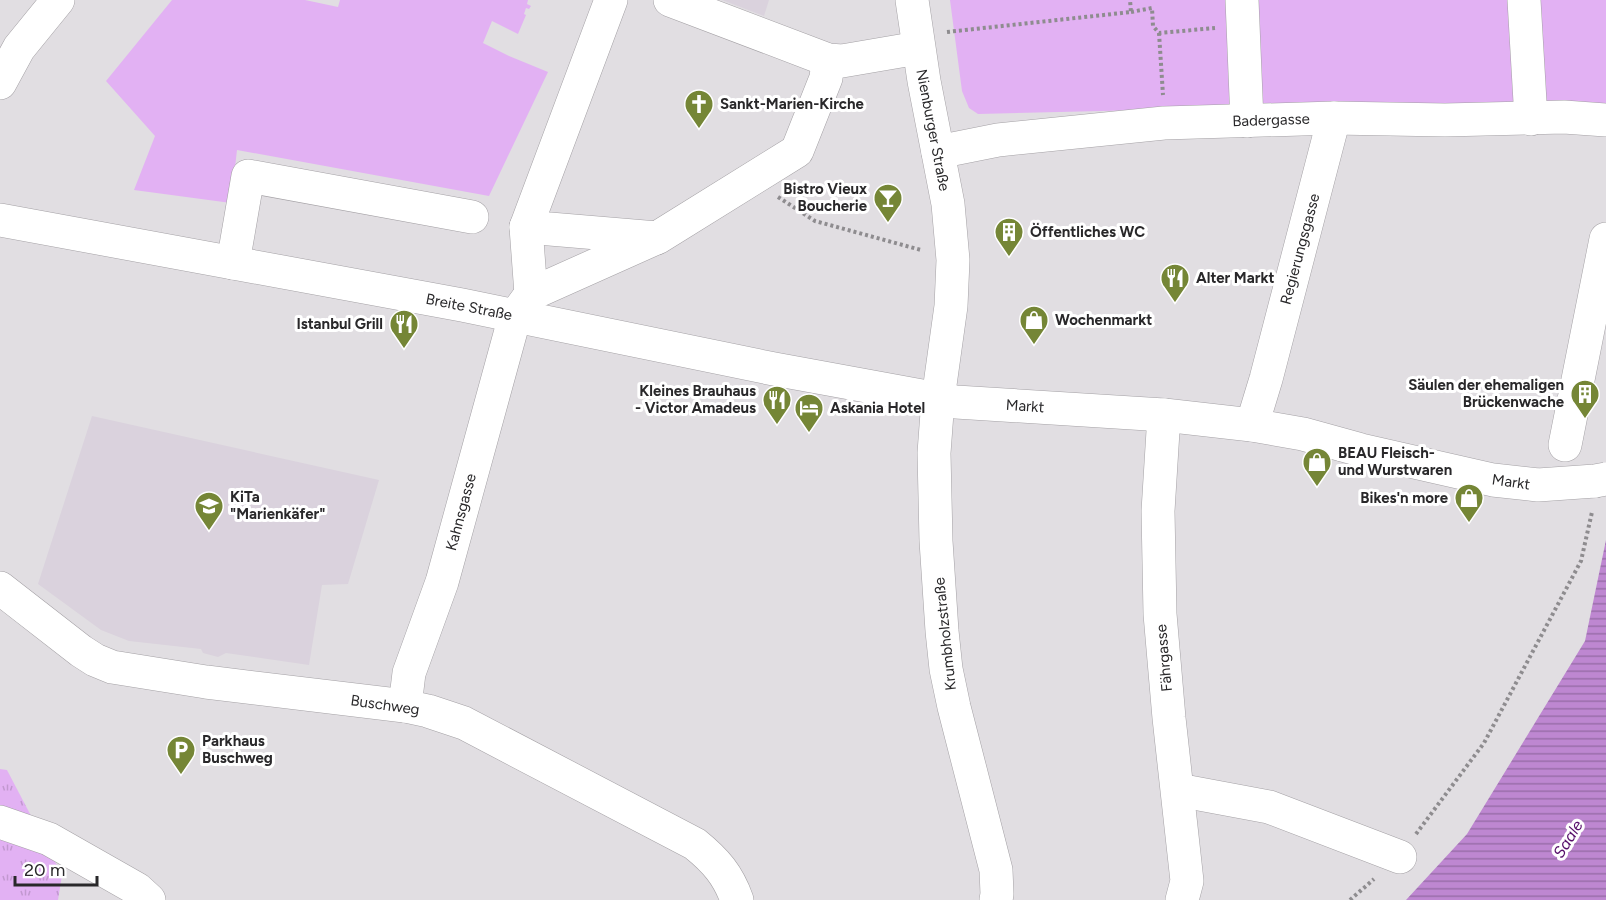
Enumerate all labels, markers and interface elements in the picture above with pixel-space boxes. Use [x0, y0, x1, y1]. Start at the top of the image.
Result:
street label: Nienburger Straße [912, 67, 954, 193]
church icon: Sankt-Marien-Kirche [683, 88, 715, 130]
place label: Sankt-Marien-Kirche [720, 95, 865, 113]
street label: Badergasse [1232, 110, 1310, 130]
place label: Bistro Vieux Boucherie [783, 180, 868, 215]
bar icon: Bistro Vieux Boucherie [872, 182, 904, 224]
street label: Regierungsgasse [1277, 191, 1323, 307]
building icon: Öffentliches WC [993, 216, 1025, 258]
place label: Öffentliches WC [1030, 222, 1145, 241]
restaurant icon: Alter Markt [1159, 262, 1191, 304]
place label: Alter Markt [1196, 269, 1275, 287]
street label: Breite Straße [424, 290, 514, 324]
shop icon: Wochenmarkt [1018, 304, 1050, 346]
restaurant icon: Istanbul Grill [388, 308, 420, 350]
place label: Wochenmarkt [1055, 311, 1152, 329]
place label: Istanbul Grill [296, 315, 383, 333]
place label: Säulen der ehemaligen Brückenwache [1408, 376, 1565, 411]
building icon: Säulen der ehemaligen Brückenwache [1569, 378, 1601, 420]
place label: Kleines Brauhaus - Victor Amadeus [635, 382, 756, 417]
restaurant icon: Kleines Brauhaus - Victor Amadeus [761, 384, 793, 426]
hotel icon: Askania Hotel [793, 392, 825, 434]
street label: Markt [1005, 396, 1045, 416]
place label: Askania Hotel [830, 399, 925, 417]
place label: BEAU Fleisch- und Wurstwaren [1338, 444, 1452, 479]
shop icon: BEAU Fleisch- und Wurstwaren [1301, 446, 1333, 488]
street label: Markt [1491, 470, 1532, 494]
street label: Kahnsgasse [442, 472, 480, 552]
shop icon: Bikes'n more [1453, 482, 1485, 524]
place label: KiTa "Marienkäfer" [230, 488, 325, 523]
place label: Bikes'n more [1360, 489, 1449, 507]
school or university icon: KiTa "Marienkäfer" [193, 490, 225, 532]
street label: Krumbholzstraße [930, 576, 960, 692]
street label: Fährgasse [1152, 623, 1176, 693]
street label: Buschweg [349, 691, 421, 719]
place label: Parkhaus Buschweg [202, 732, 273, 767]
parking icon: Parkhaus Buschweg [165, 734, 197, 776]
water label: Saale [1549, 816, 1587, 861]
scale bar [15, 849, 98, 887]
text: 20 m [24, 859, 65, 881]

